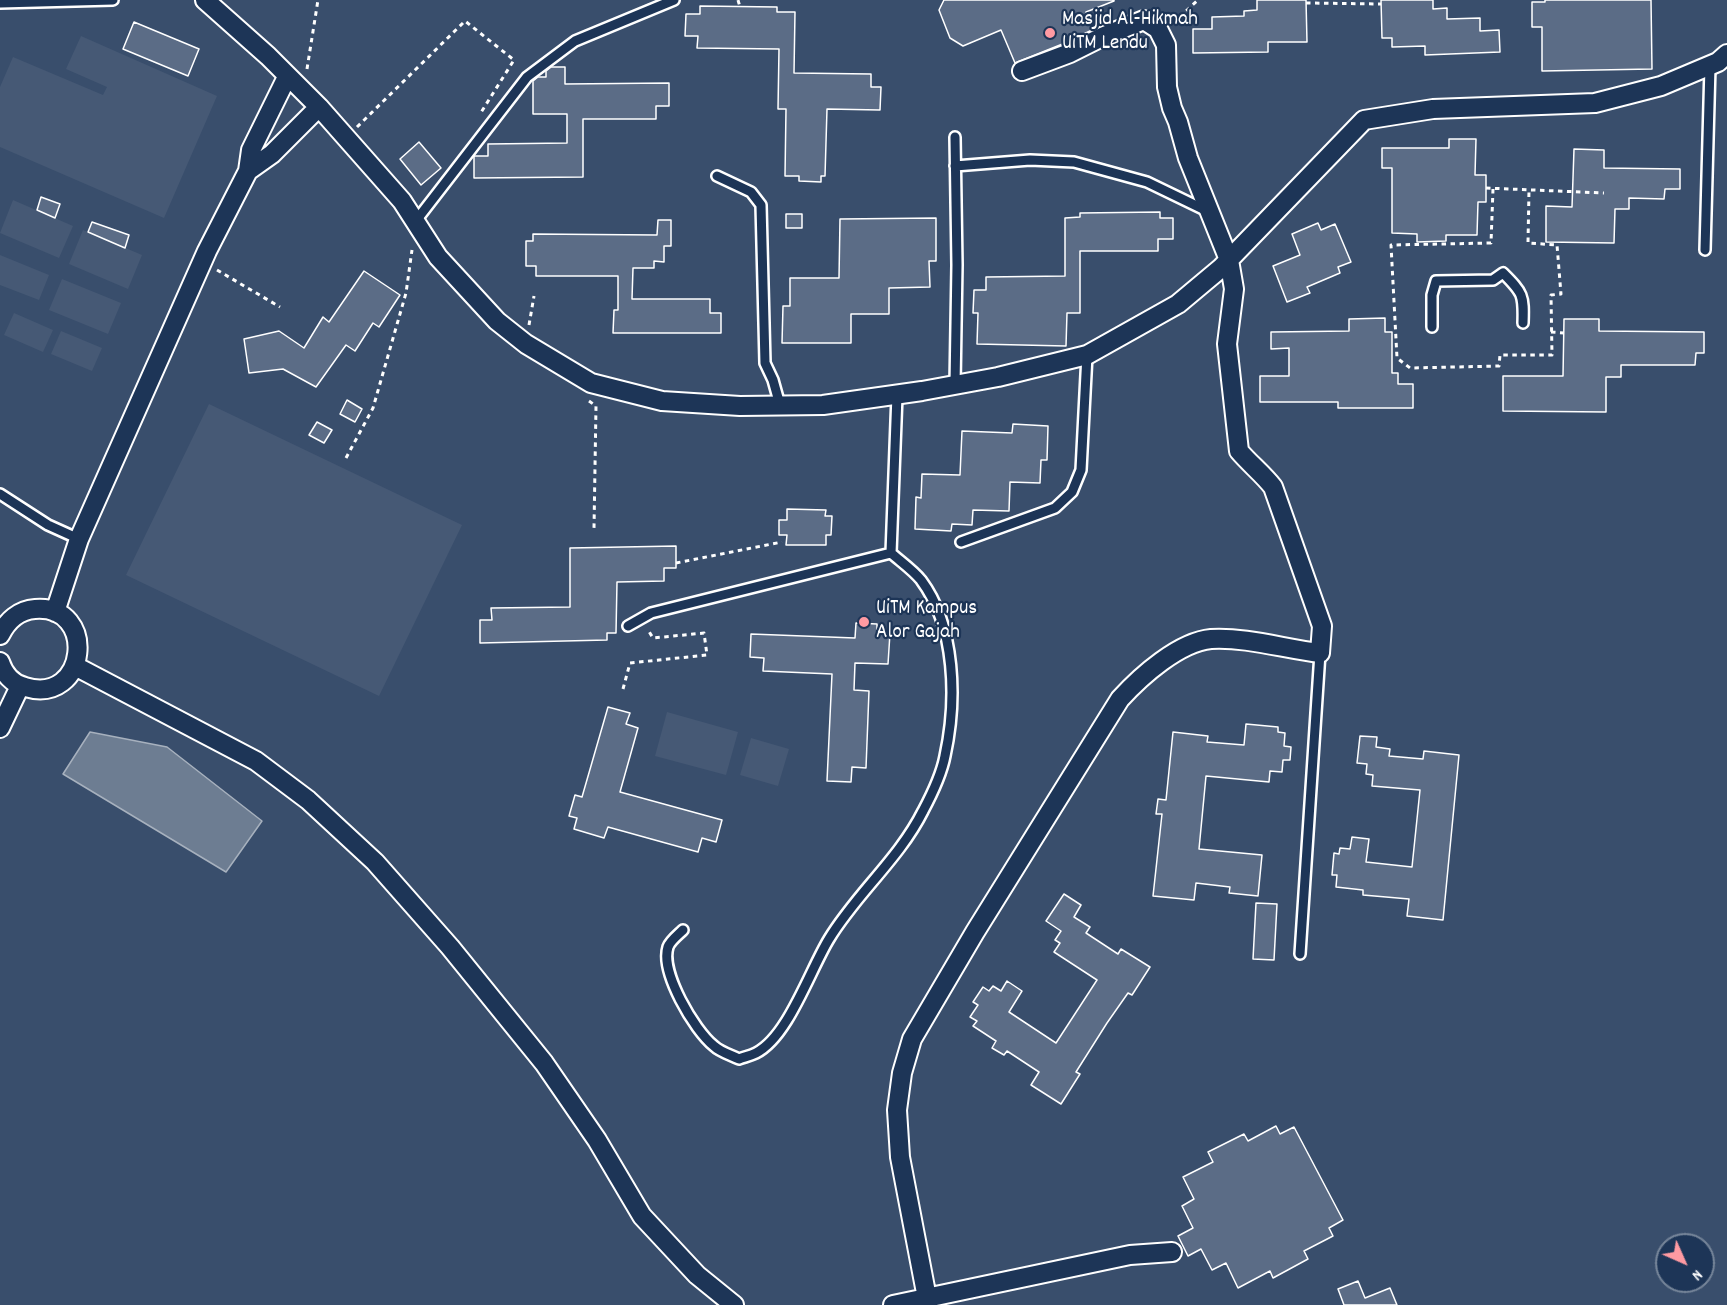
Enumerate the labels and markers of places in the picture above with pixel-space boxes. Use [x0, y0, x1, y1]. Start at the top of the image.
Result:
place label: Masjid Al-Hikmah UiTM Lendu [1062, 8, 1198, 58]
marker: Masjid Al-Hikmah UiTM Lendu [1043, 26, 1057, 40]
place label: UiTM Kampus Alor Gajah [876, 597, 977, 647]
marker: UiTM Kampus Alor Gajah [857, 615, 871, 629]

